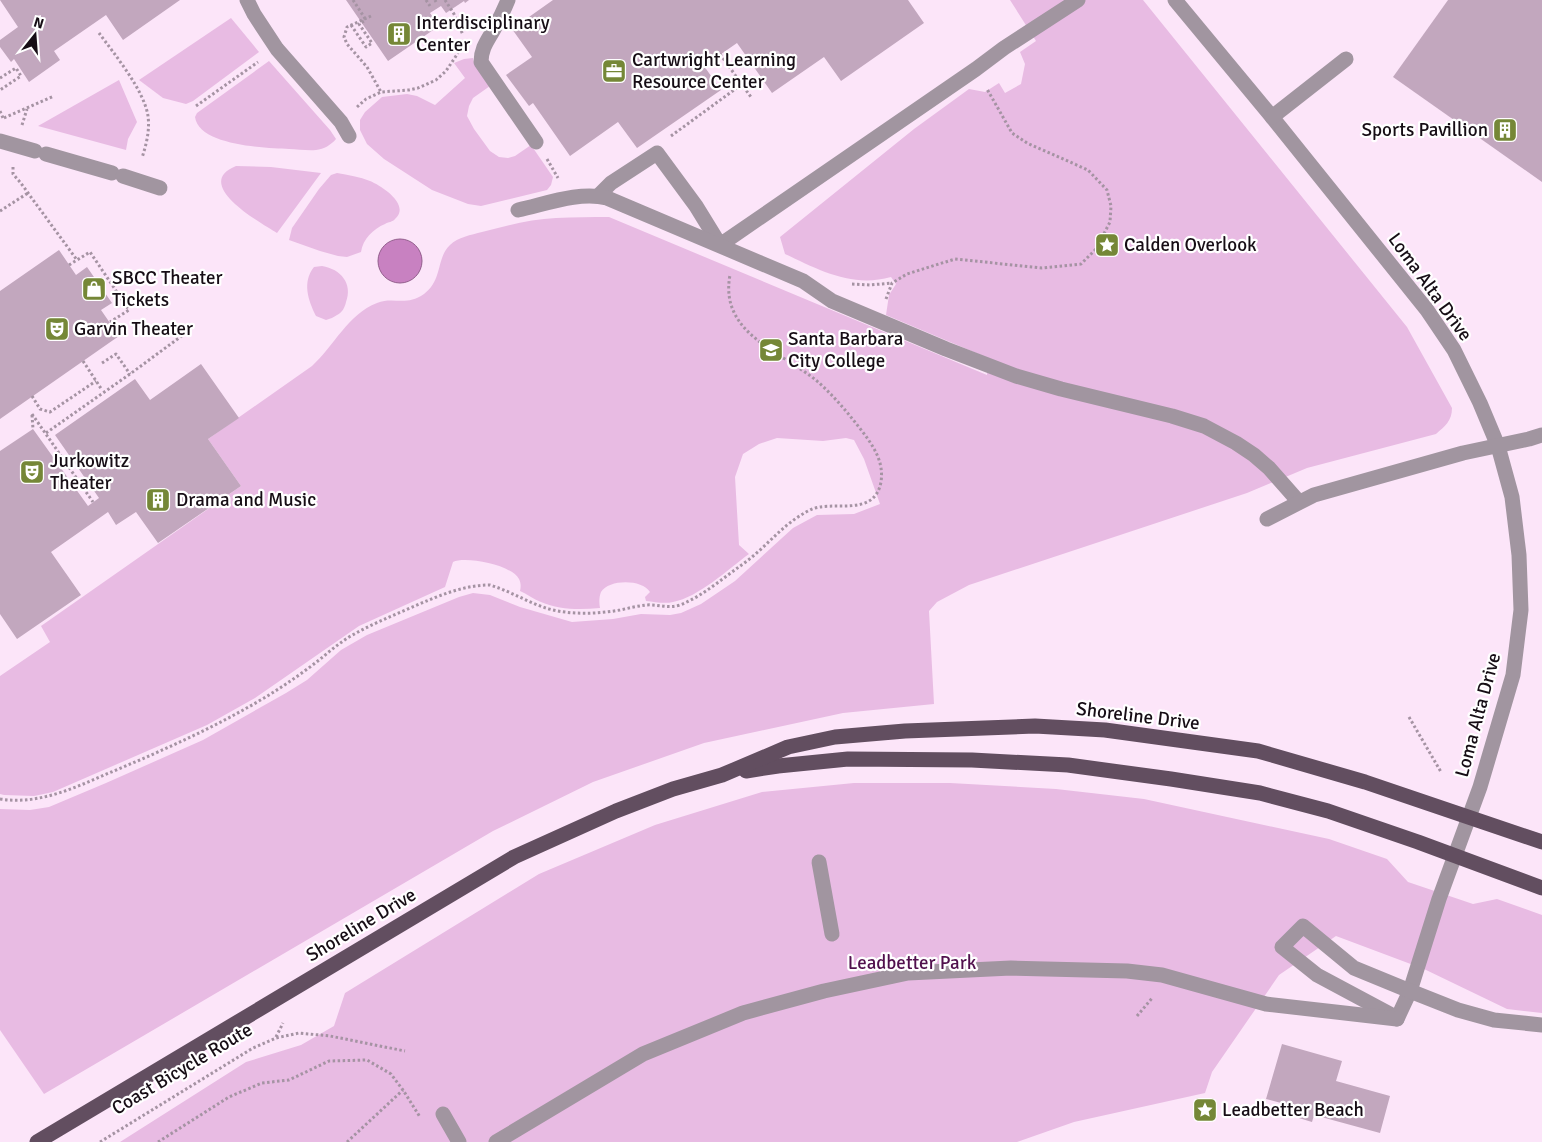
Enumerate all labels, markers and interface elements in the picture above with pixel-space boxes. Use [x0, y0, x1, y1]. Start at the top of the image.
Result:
north arrow [10, 10, 60, 60]
place label: Interdisciplinary Center [416, 11, 550, 57]
text: N [32, 13, 46, 33]
building icon: Interdisciplinary Center [386, 21, 412, 47]
place label: Cartwright Learning Resource Center [632, 48, 796, 94]
office icon: Cartwright Learning Resource Center [601, 58, 627, 84]
building icon: Sports Pavillion [1492, 117, 1518, 143]
place label: Sports Pavillion [1361, 118, 1488, 142]
street label: Loma Alta Drive [1383, 228, 1477, 346]
place icon: Calden Overlook [1094, 232, 1120, 258]
place label: Calden Overlook [1124, 233, 1257, 257]
place label: SBCC Theater Tickets [112, 266, 223, 312]
shop icon: SBCC Theater Tickets [81, 276, 107, 302]
theatre icon: Garvin Theater [44, 316, 70, 342]
place label: Garvin Theater [74, 317, 193, 341]
place label: Santa Barbara City College [788, 327, 903, 373]
school or university icon: Santa Barbara City College [758, 337, 784, 363]
place label: Jurkowitz Theater [50, 449, 129, 495]
theatre icon: Jurkowitz Theater [19, 459, 45, 485]
building icon: Drama and Music [145, 487, 171, 513]
place label: Drama and Music [176, 488, 316, 512]
street label: Loma Alta Drive [1450, 650, 1506, 780]
street label: Shoreline Drive [1075, 697, 1201, 735]
street label: Shoreline Drive [302, 883, 420, 967]
park label: Leadbetter Park [848, 951, 977, 975]
street label: Coast Bicycle Route [107, 1018, 257, 1120]
place icon: Leadbetter Beach [1192, 1097, 1218, 1123]
place label: Leadbetter Beach [1222, 1098, 1364, 1122]

